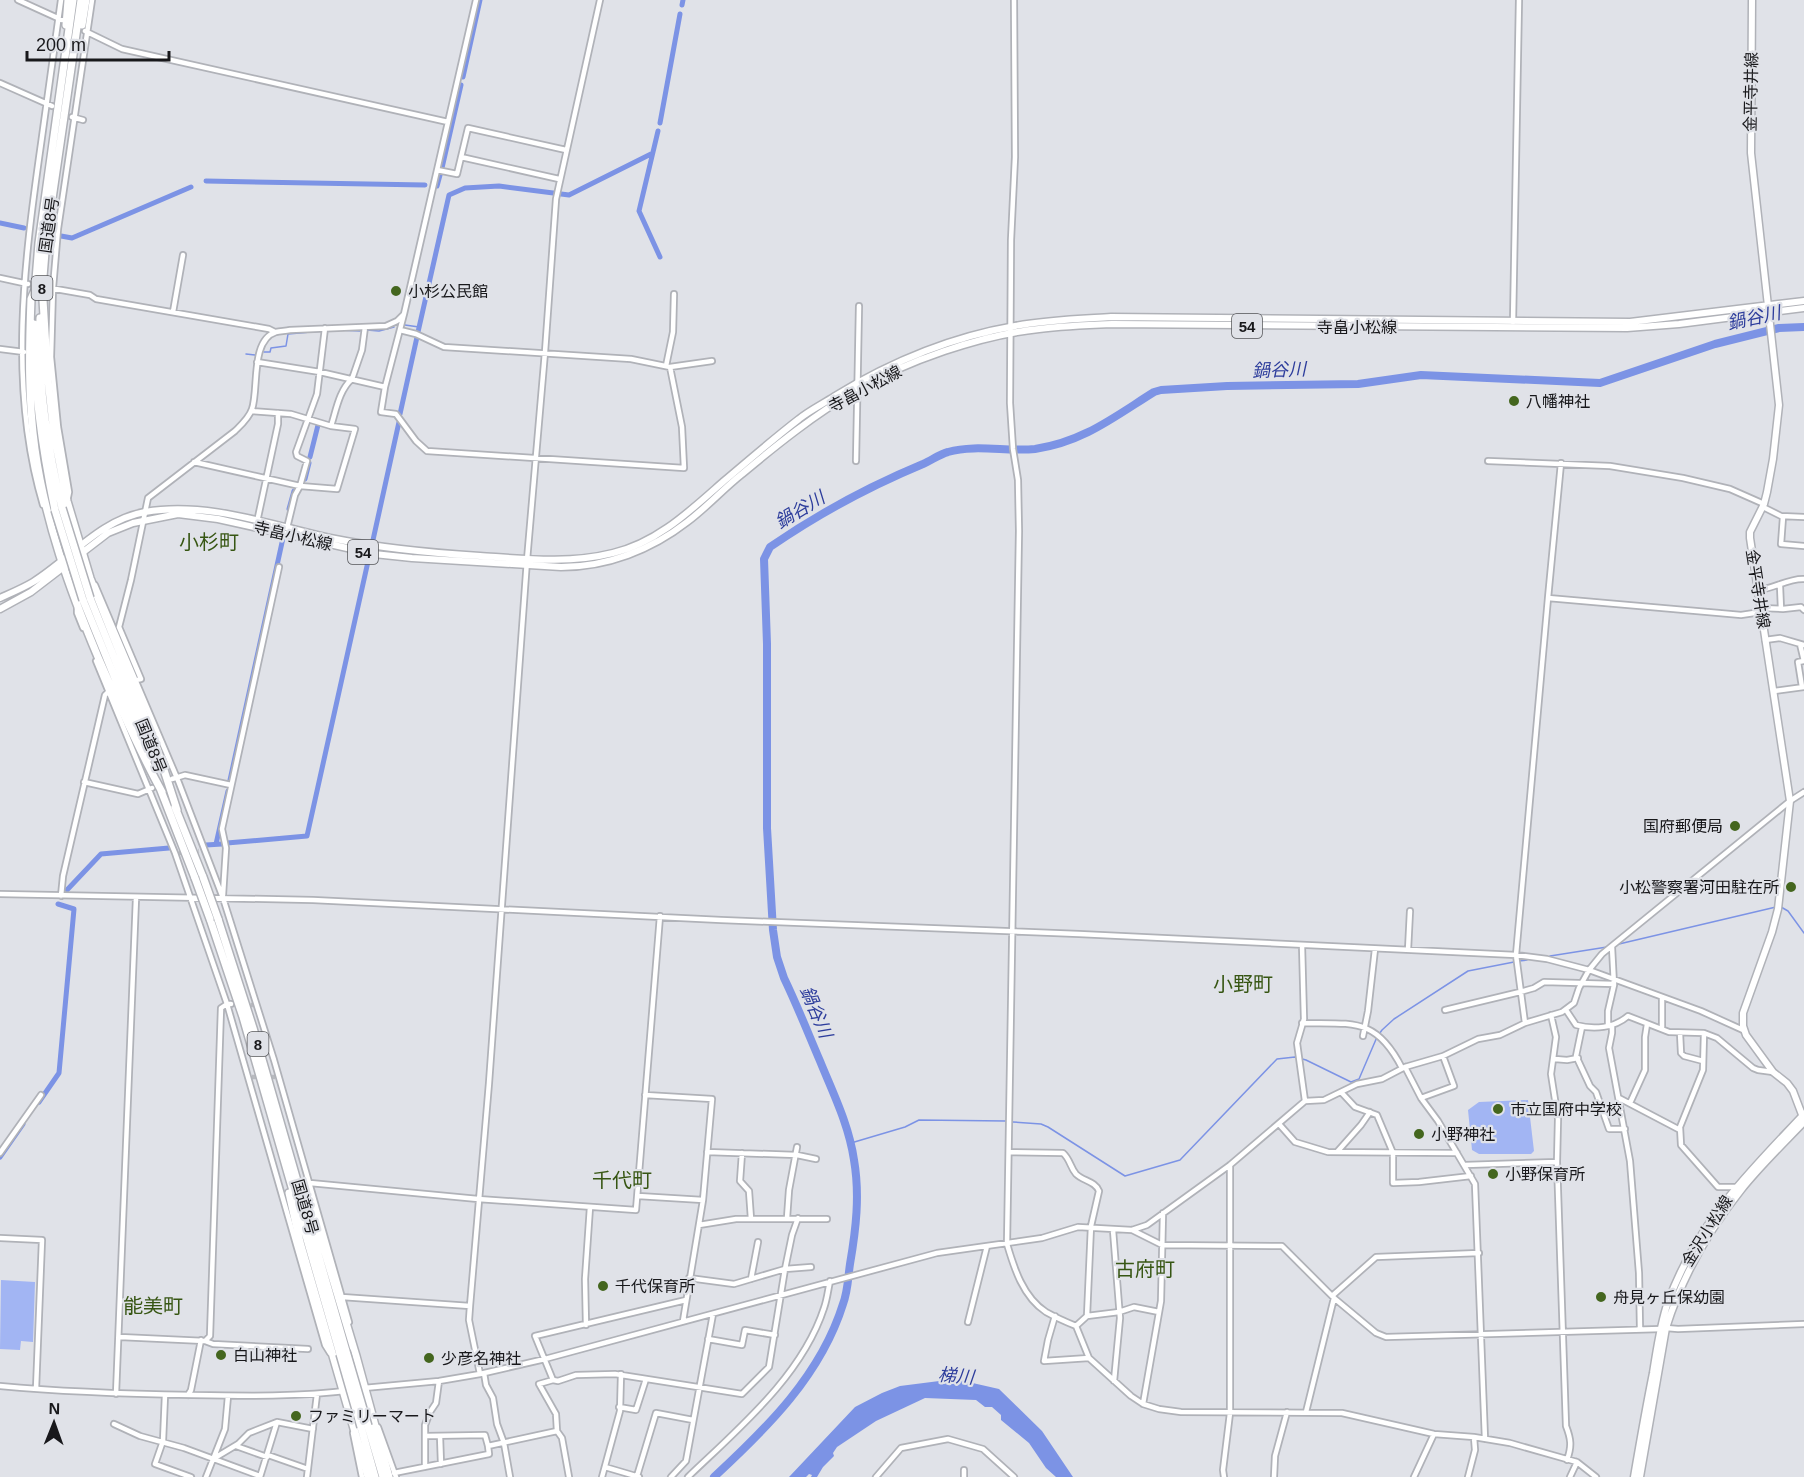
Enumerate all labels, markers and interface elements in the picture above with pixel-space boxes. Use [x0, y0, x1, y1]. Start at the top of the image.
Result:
scale bar [27, 24, 170, 62]
text: 200 m [36, 35, 86, 55]
street label: 金平寺井線 [1742, 52, 1760, 132]
street label: 国道8号 [37, 196, 61, 254]
road number: 8 [32, 276, 52, 300]
place label: 小杉公民館 [408, 283, 488, 300]
marker: 小杉公民館 [389, 284, 403, 298]
water label: 鍋谷川 [1726, 302, 1784, 333]
road number: 54 [1232, 314, 1262, 338]
street label: 寺畠小松線 [1317, 319, 1397, 336]
water label: 鍋谷川 [1252, 359, 1308, 381]
street label: 寺畠小松線 [826, 363, 904, 415]
place label: 八幡神社 [1526, 393, 1590, 410]
marker: 八幡神社 [1507, 394, 1521, 408]
water label: 鍋谷川 [772, 486, 830, 532]
street label: 寺畠小松線 [252, 519, 334, 553]
district label: 小杉町 [179, 531, 239, 553]
road number: 54 [348, 540, 378, 564]
street label: 金平寺井線 [1743, 548, 1773, 630]
street label: 国道8号 [132, 716, 170, 776]
place label: 国府郵便局 [1643, 818, 1723, 835]
marker: 国府郵便局 [1728, 819, 1742, 833]
place label: 小松警察署河田駐在所 [1619, 879, 1779, 896]
marker: 小松警察署河田駐在所 [1784, 880, 1798, 894]
district label: 小野町 [1213, 973, 1273, 995]
water label: 鍋谷川 [796, 983, 837, 1043]
road number: 8 [248, 1032, 268, 1056]
place label: 市立国府中学校 [1510, 1101, 1622, 1118]
marker: 市立国府中学校 [1491, 1102, 1505, 1116]
place label: 小野神社 [1431, 1126, 1495, 1143]
marker: 小野神社 [1412, 1127, 1426, 1141]
place label: 小野保育所 [1505, 1166, 1585, 1183]
marker: 小野保育所 [1486, 1167, 1500, 1181]
district label: 千代町 [592, 1169, 652, 1191]
street label: 国道8号 [289, 1177, 321, 1237]
street label: 金沢小松線 [1679, 1193, 1735, 1269]
district label: 古府町 [1115, 1258, 1175, 1280]
place label: 千代保育所 [615, 1278, 695, 1295]
marker: 千代保育所 [596, 1279, 610, 1293]
place label: 舟見ヶ丘保幼園 [1613, 1289, 1725, 1306]
marker: 舟見ヶ丘保幼園 [1594, 1290, 1608, 1304]
district label: 能美町 [123, 1295, 183, 1317]
place label: 白山神社 [233, 1347, 297, 1364]
marker: 白山神社 [214, 1348, 228, 1362]
place label: 少彦名神社 [441, 1350, 521, 1367]
marker: 少彦名神社 [422, 1351, 436, 1365]
water label: 梯川 [937, 1364, 977, 1388]
north arrow [24, 1393, 84, 1453]
text: N [48, 1400, 60, 1417]
place label: ファミリーマート [308, 1408, 436, 1425]
marker: ファミリーマート [289, 1409, 303, 1423]

